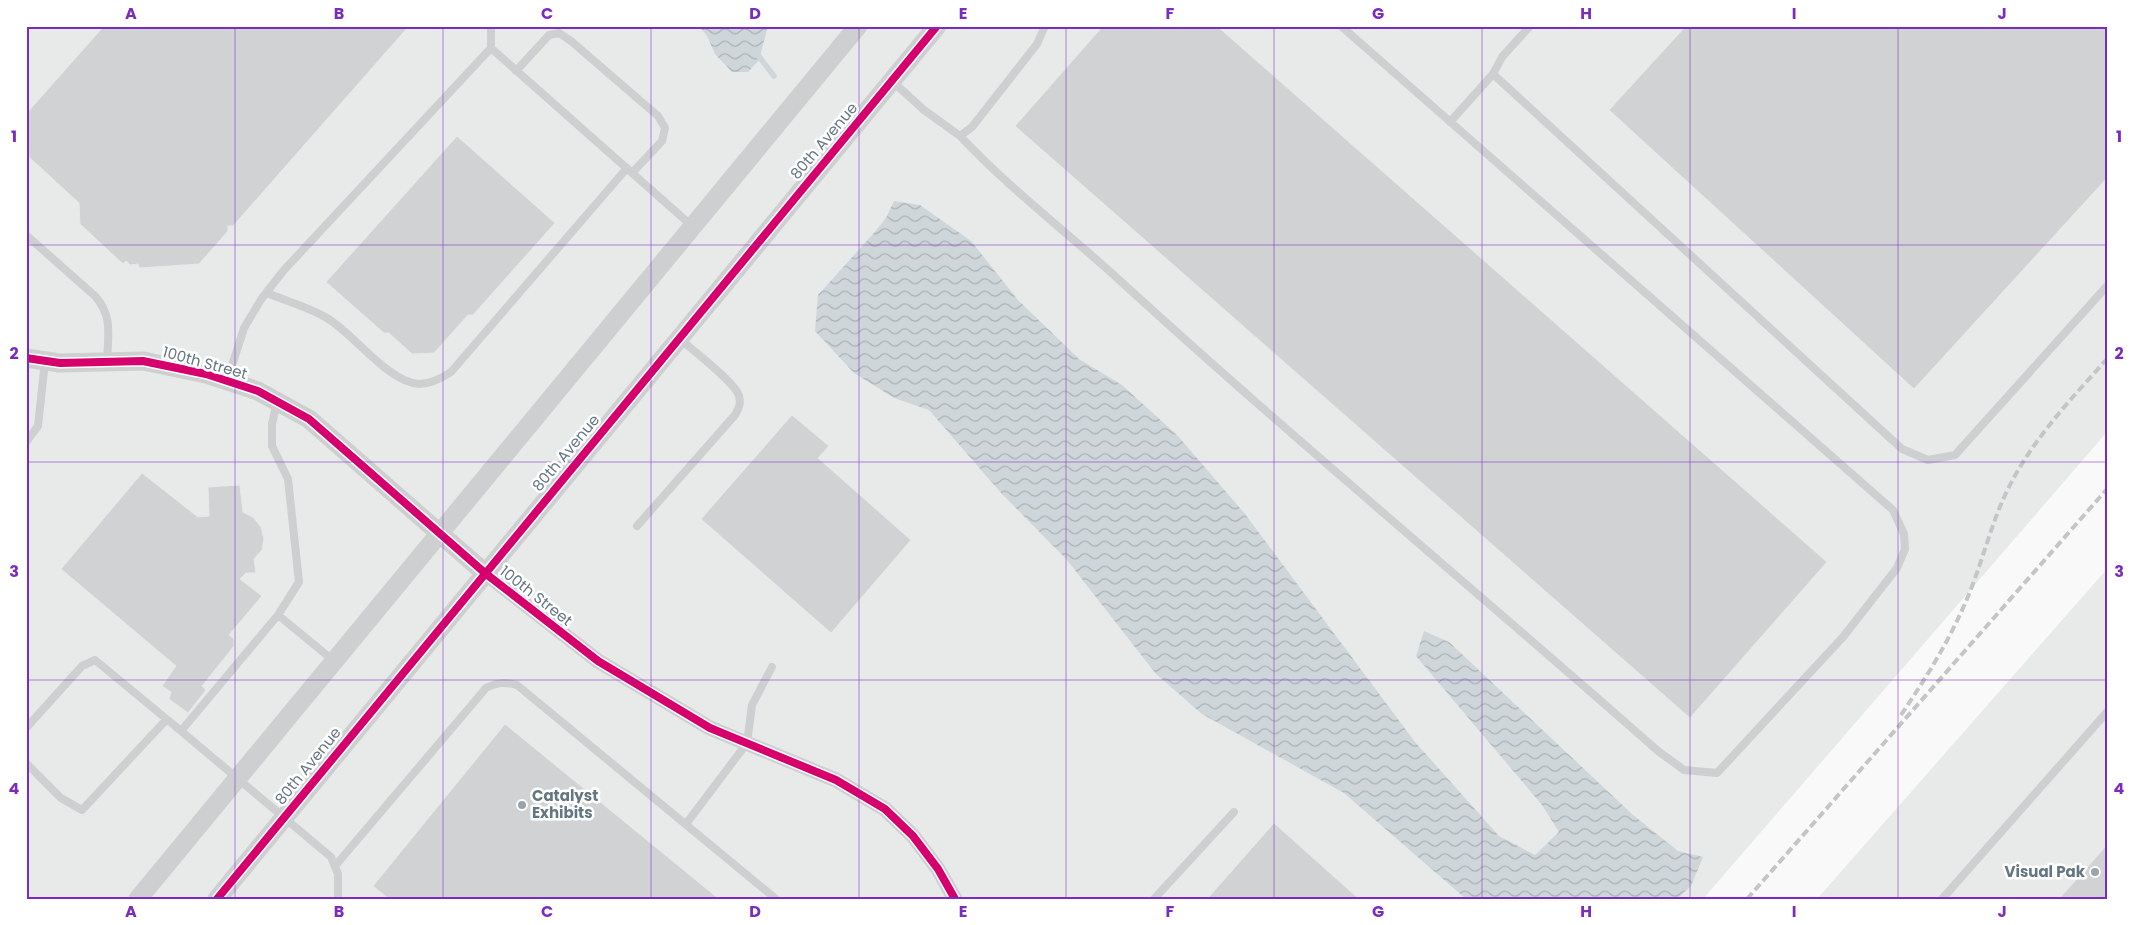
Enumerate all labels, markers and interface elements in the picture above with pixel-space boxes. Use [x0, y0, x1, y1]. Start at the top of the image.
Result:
text: A [125, 2, 137, 25]
text: B [334, 2, 344, 25]
text: C [541, 2, 553, 25]
text: D [749, 2, 761, 25]
text: E [959, 2, 967, 25]
text: F [1166, 2, 1175, 25]
text: G [1372, 2, 1384, 25]
text: H [1580, 2, 1592, 25]
text: I [1792, 2, 1796, 25]
text: J [1997, 2, 2007, 25]
street label: 80th Avenue [785, 98, 862, 184]
text: 1 [11, 125, 17, 148]
text: 1 [2116, 125, 2122, 148]
street label: 100th Street [161, 341, 250, 384]
text: 2 [9, 342, 19, 365]
text: 2 [2114, 342, 2124, 365]
street label: 80th Avenue [527, 410, 604, 496]
text: 3 [9, 560, 19, 583]
text: 3 [2114, 560, 2124, 583]
street label: 100th Street [496, 561, 577, 631]
street label: 80th Avenue [270, 722, 345, 809]
text: 4 [9, 777, 20, 800]
text: 4 [2114, 777, 2125, 800]
place label: Catalyst Exhibits [532, 785, 598, 823]
marker: Catalyst Exhibits [516, 799, 528, 811]
place label: Visual Pak [2005, 861, 2086, 882]
marker: Visual Pak [2089, 866, 2101, 878]
text: A [125, 900, 137, 923]
text: B [334, 900, 344, 923]
text: C [541, 900, 553, 923]
text: D [749, 900, 761, 923]
text: E [959, 900, 967, 923]
text: F [1166, 900, 1175, 923]
text: G [1372, 900, 1384, 923]
text: H [1580, 900, 1592, 923]
text: I [1792, 900, 1796, 923]
text: J [1997, 900, 2007, 923]

